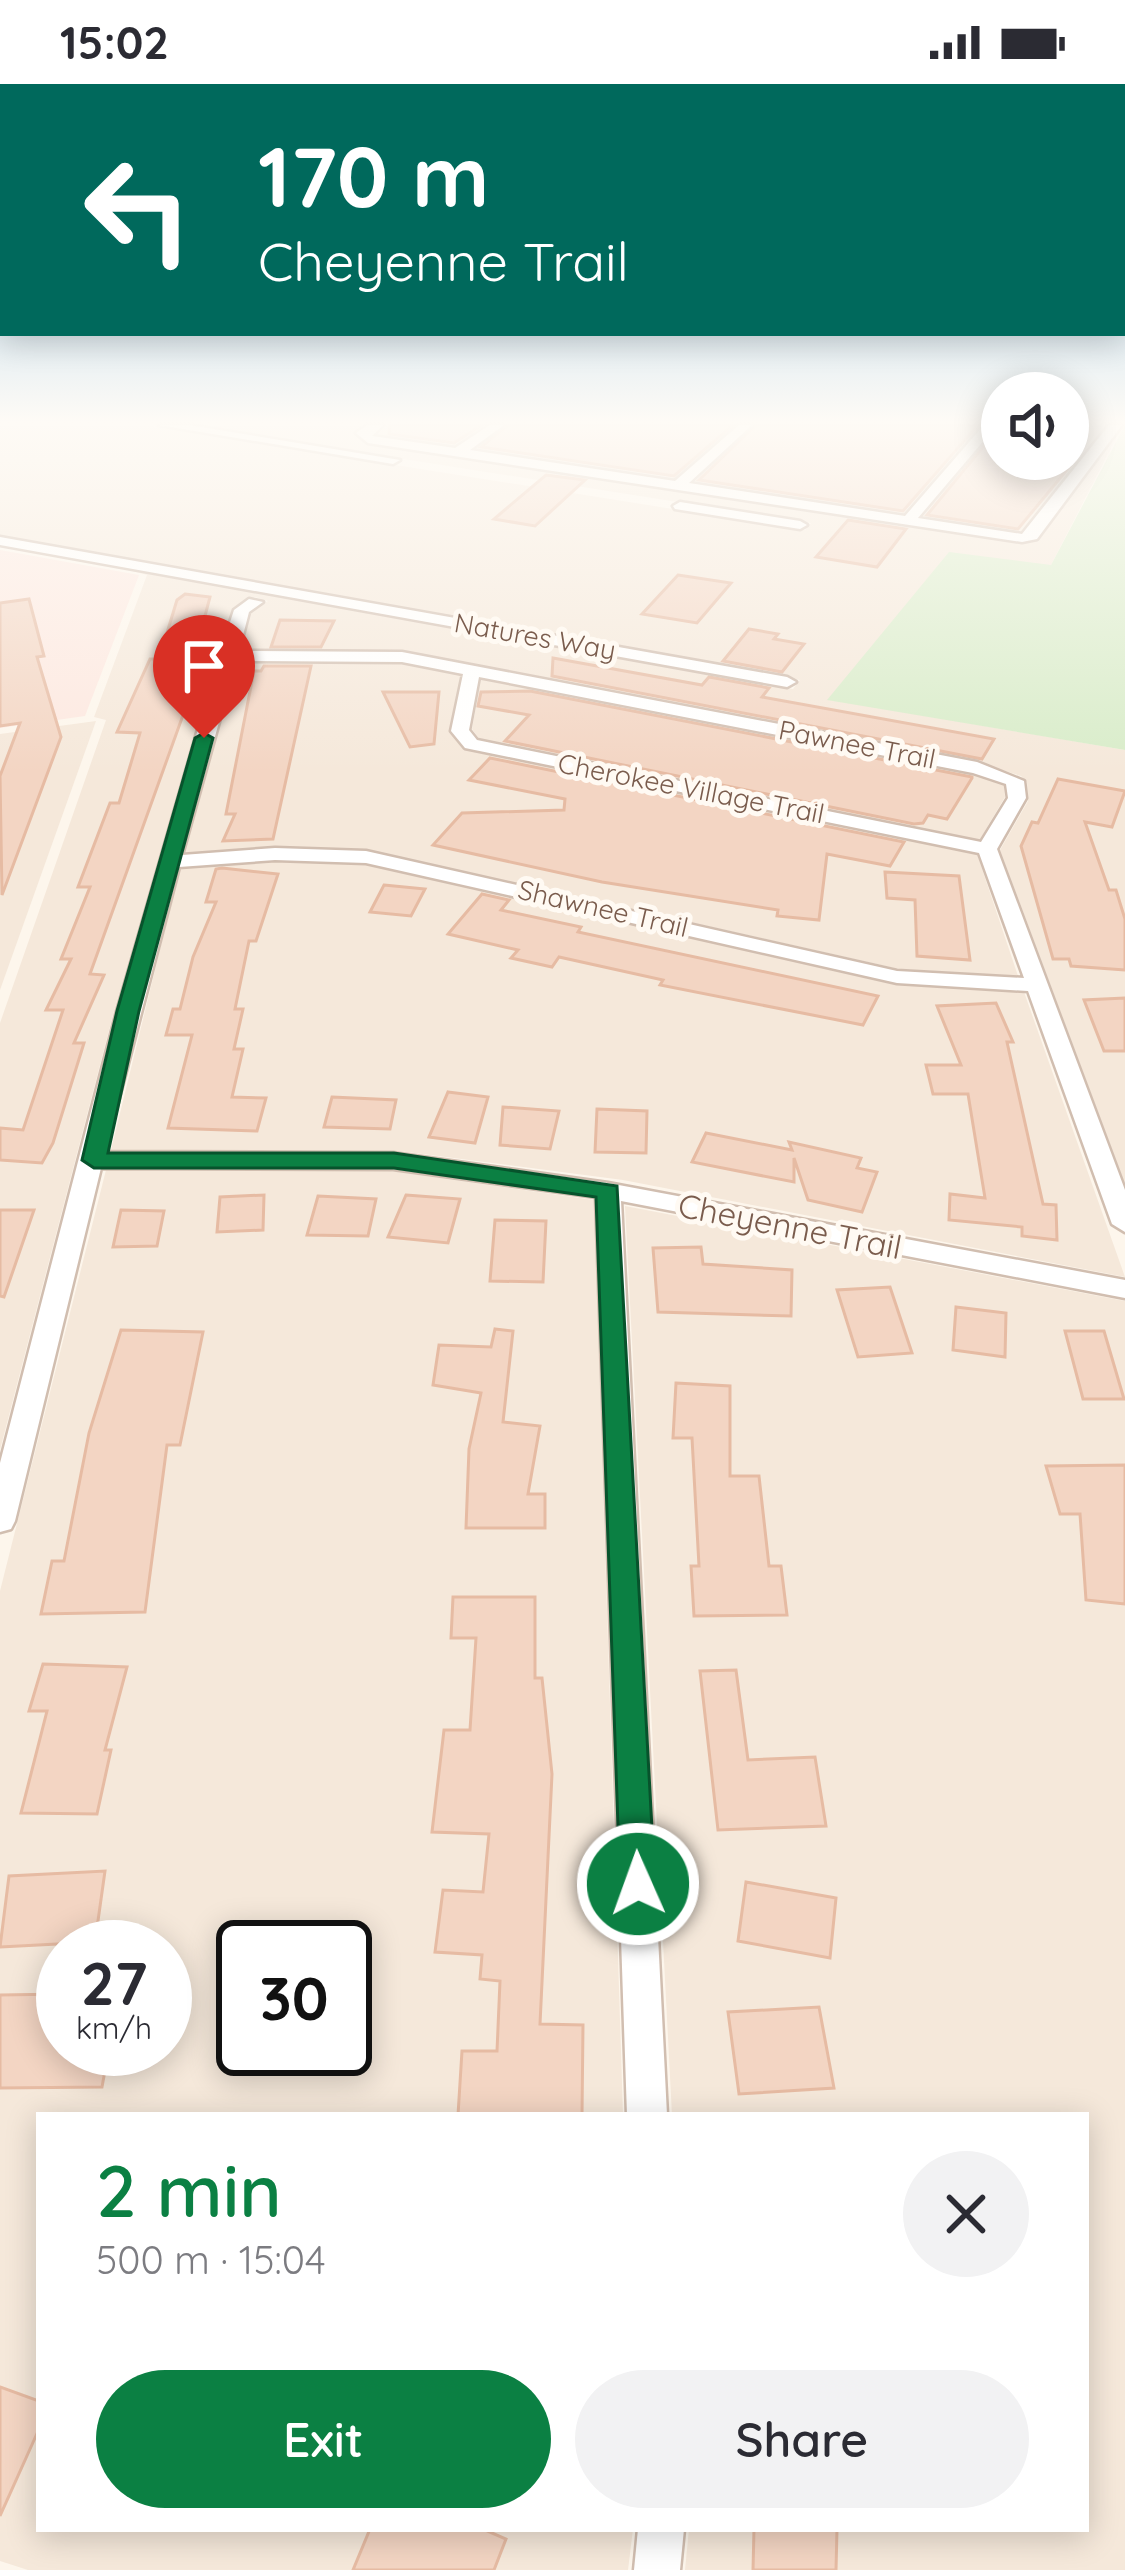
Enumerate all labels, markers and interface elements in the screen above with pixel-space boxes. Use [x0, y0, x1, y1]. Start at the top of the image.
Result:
text: 15:02 [60, 14, 169, 70]
text: 170 m [258, 123, 489, 228]
icon: left [60, 132, 216, 288]
text: Cheyenne Trail [258, 227, 629, 295]
map controls [981, 372, 1089, 480]
button: sound [981, 372, 1089, 480]
street label: Natures Way [452, 605, 618, 667]
pin [153, 615, 255, 738]
icon: arrive [171, 633, 237, 699]
street label: Pawnee Trail [776, 712, 939, 776]
street label: Cherokee Village Trail [555, 746, 827, 831]
street label: Shawnee Trail [515, 872, 692, 944]
street label: Cheyenne Trail [675, 1184, 905, 1267]
position arrow [575, 1821, 701, 1947]
speed limit sign: 30 [216, 1920, 372, 2076]
text: 27 [80, 1945, 148, 2020]
text: km/h [76, 2009, 152, 2047]
text: 2 min [96, 2145, 282, 2235]
button: close [903, 2151, 1029, 2277]
text: 500 m · 15:04 [96, 2235, 326, 2284]
button: Exit [96, 2370, 551, 2508]
button: Share [575, 2370, 1029, 2508]

